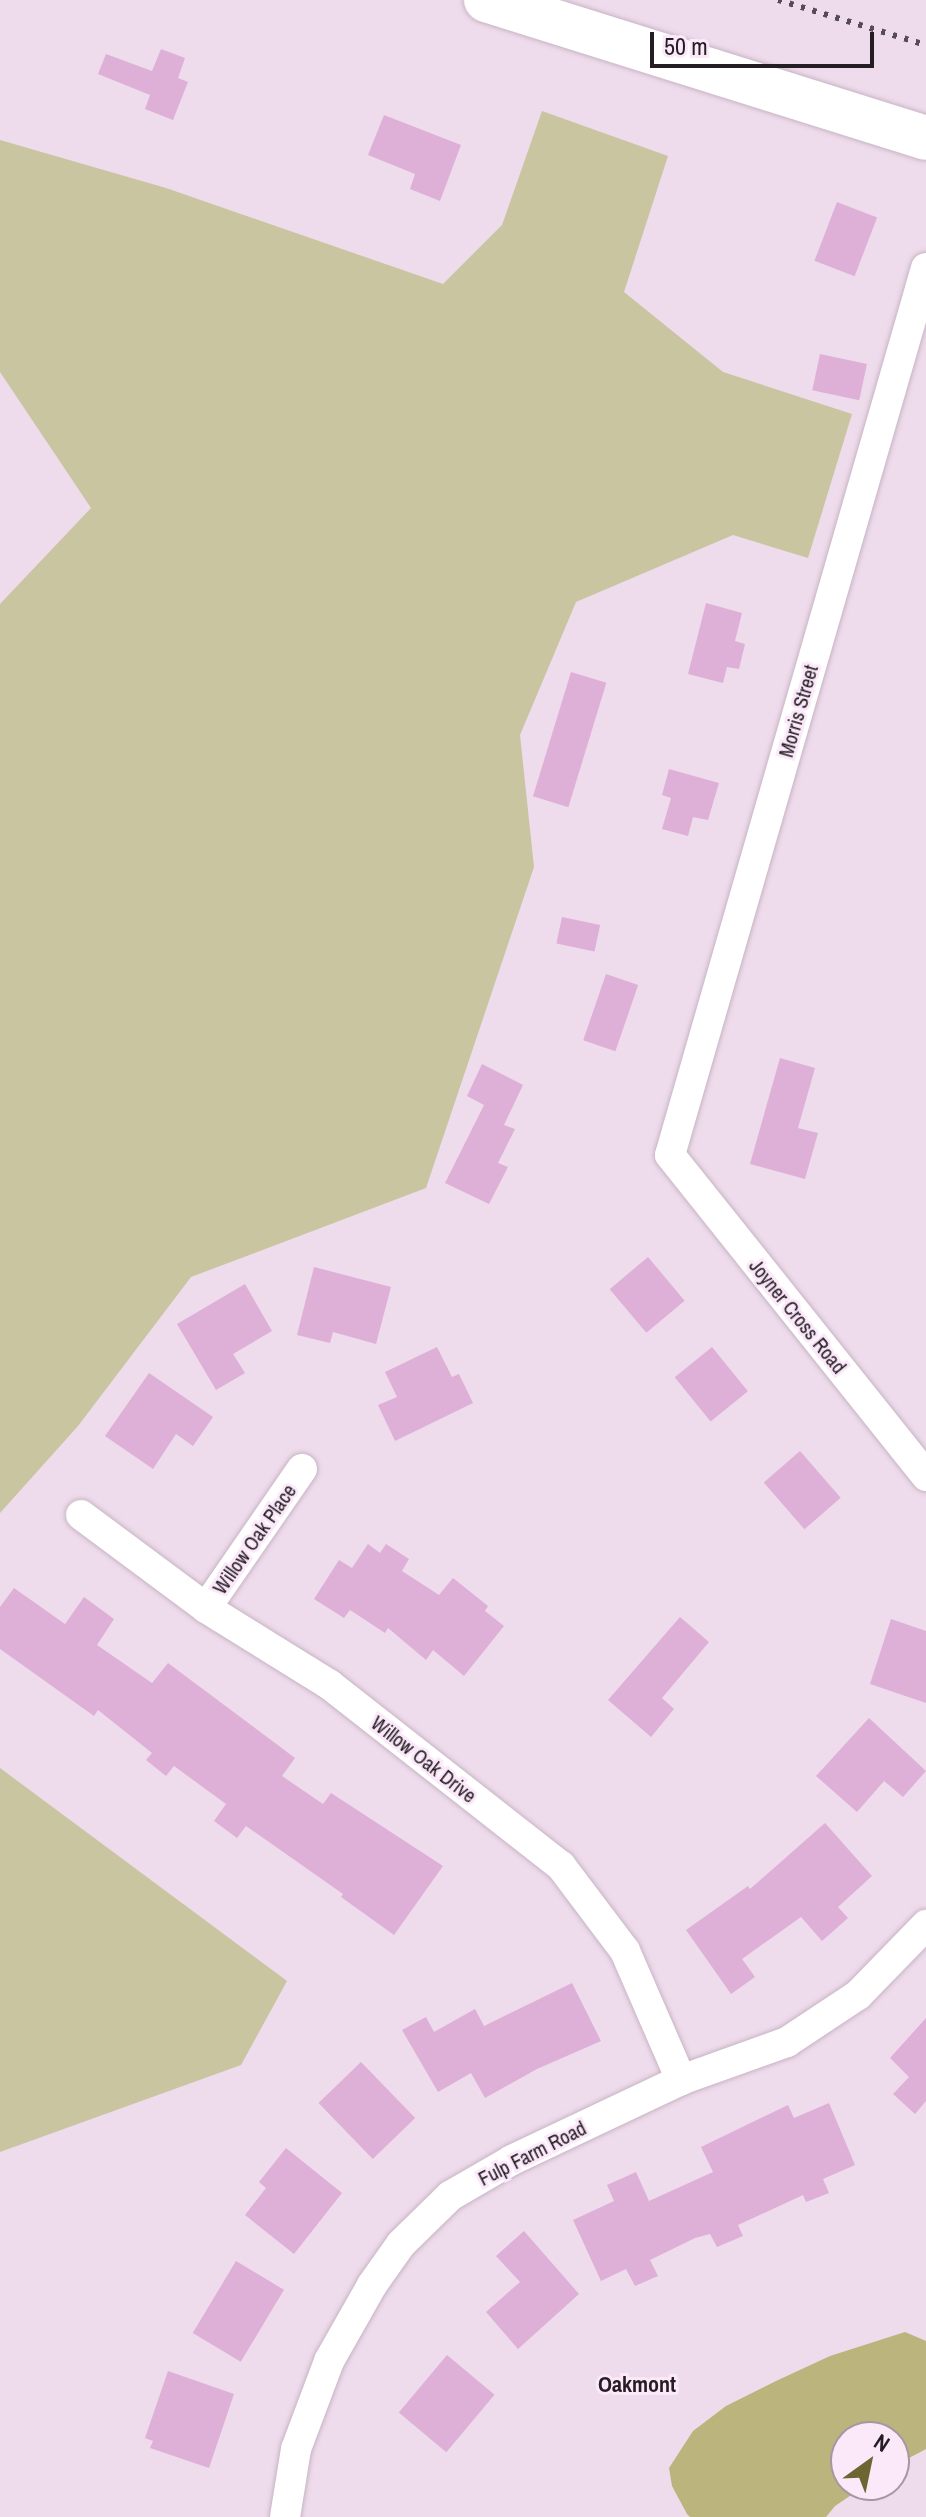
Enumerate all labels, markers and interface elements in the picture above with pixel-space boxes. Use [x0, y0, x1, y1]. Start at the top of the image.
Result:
scale bar [654, 16, 878, 66]
text: 50 m [664, 30, 708, 62]
street label: Morris Street [773, 662, 823, 760]
street label: Joyner Cross Road [745, 1254, 851, 1378]
street label: Willow Oak Place [207, 1479, 301, 1599]
street label: Willow Oak Drive [367, 1711, 481, 1807]
street label: Fulp Farm Road [474, 2116, 590, 2190]
district label: Oakmont [598, 2372, 676, 2398]
north arrow [830, 2421, 910, 2501]
text: N [868, 2426, 896, 2459]

